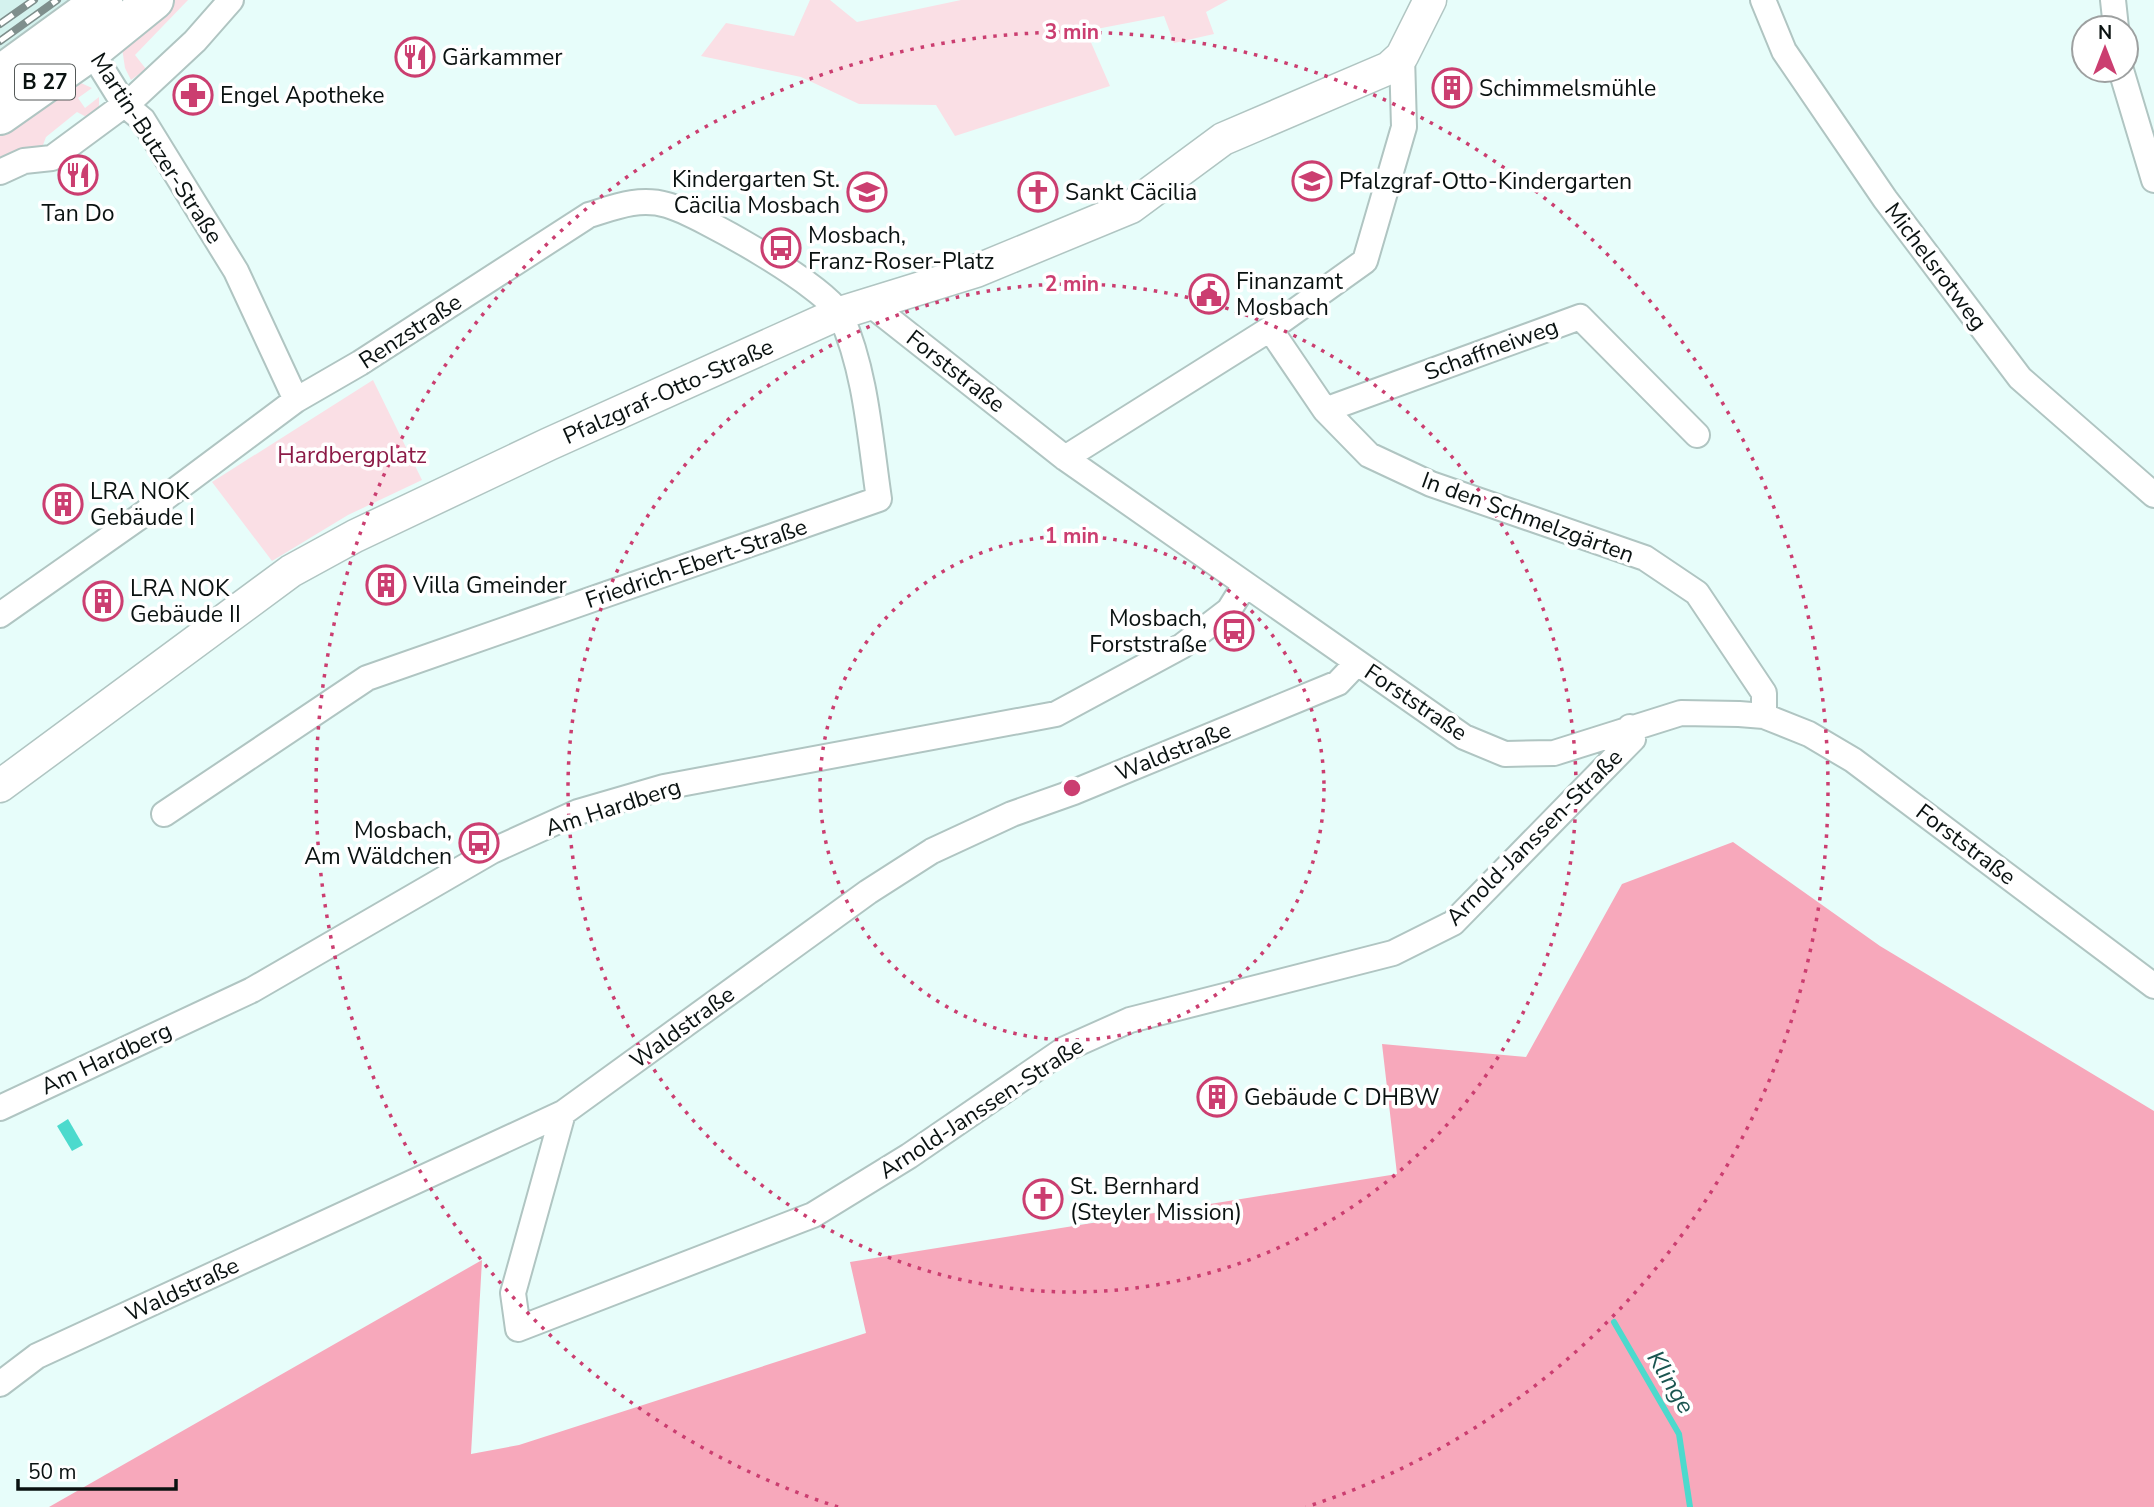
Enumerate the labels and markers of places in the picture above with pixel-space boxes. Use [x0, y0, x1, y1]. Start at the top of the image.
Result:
restaurant icon: Gärkammer [394, 36, 436, 78]
place label: Gärkammer [442, 42, 563, 73]
building icon: Schimmelsmühle [1431, 67, 1473, 109]
place label: Schimmelsmühle [1479, 73, 1656, 104]
pharmacy icon: Engel Apotheke [172, 74, 214, 116]
place label: Engel Apotheke [220, 80, 385, 111]
restaurant icon: Tan Do [57, 154, 99, 196]
school or university icon: Pfalzgraf-Otto-Kindergarten [1291, 160, 1333, 202]
place label: Kindergarten St. Cäcilia Mosbach [672, 164, 840, 221]
place label: Pfalzgraf-Otto-Kindergarten [1339, 166, 1632, 197]
school or university icon: Kindergarten St. Cäcilia Mosbach [846, 171, 888, 213]
church icon: Sankt Cäcilia [1017, 171, 1059, 213]
place label: Sankt Cäcilia [1065, 177, 1197, 208]
place label: Tan Do [41, 198, 115, 229]
place label: Mosbach, Franz-Roser-Platz [808, 220, 994, 277]
bus stop icon: Mosbach, Franz-Roser-Platz [760, 227, 802, 269]
place label: Finanzamt Mosbach [1236, 266, 1344, 323]
public building icon: Finanzamt Mosbach [1188, 273, 1230, 315]
place label: LRA NOK Gebäude I [90, 476, 195, 533]
building icon: LRA NOK Gebäude I [42, 483, 84, 525]
building icon: Villa Gmeinder [365, 564, 407, 606]
place label: Villa Gmeinder [412, 570, 568, 601]
place label: LRA NOK Gebäude II [130, 573, 241, 630]
building icon: LRA NOK Gebäude II [82, 580, 124, 622]
place label: Mosbach, Forststraße [1089, 603, 1207, 660]
bus stop icon: Mosbach, Forststraße [1213, 610, 1255, 652]
centre of rings [1060, 776, 1084, 800]
place label: Mosbach, Am Wäldchen [304, 815, 452, 872]
bus stop icon: Mosbach, Am Wäldchen [458, 822, 500, 864]
building icon: Gebäude C DHBW [1196, 1076, 1238, 1118]
place label: Gebäude C DHBW [1244, 1082, 1440, 1113]
place label: St. Bernhard (Steyler Mission) [1070, 1171, 1242, 1228]
church icon: St. Bernhard (Steyler Mission) [1022, 1178, 1064, 1220]

